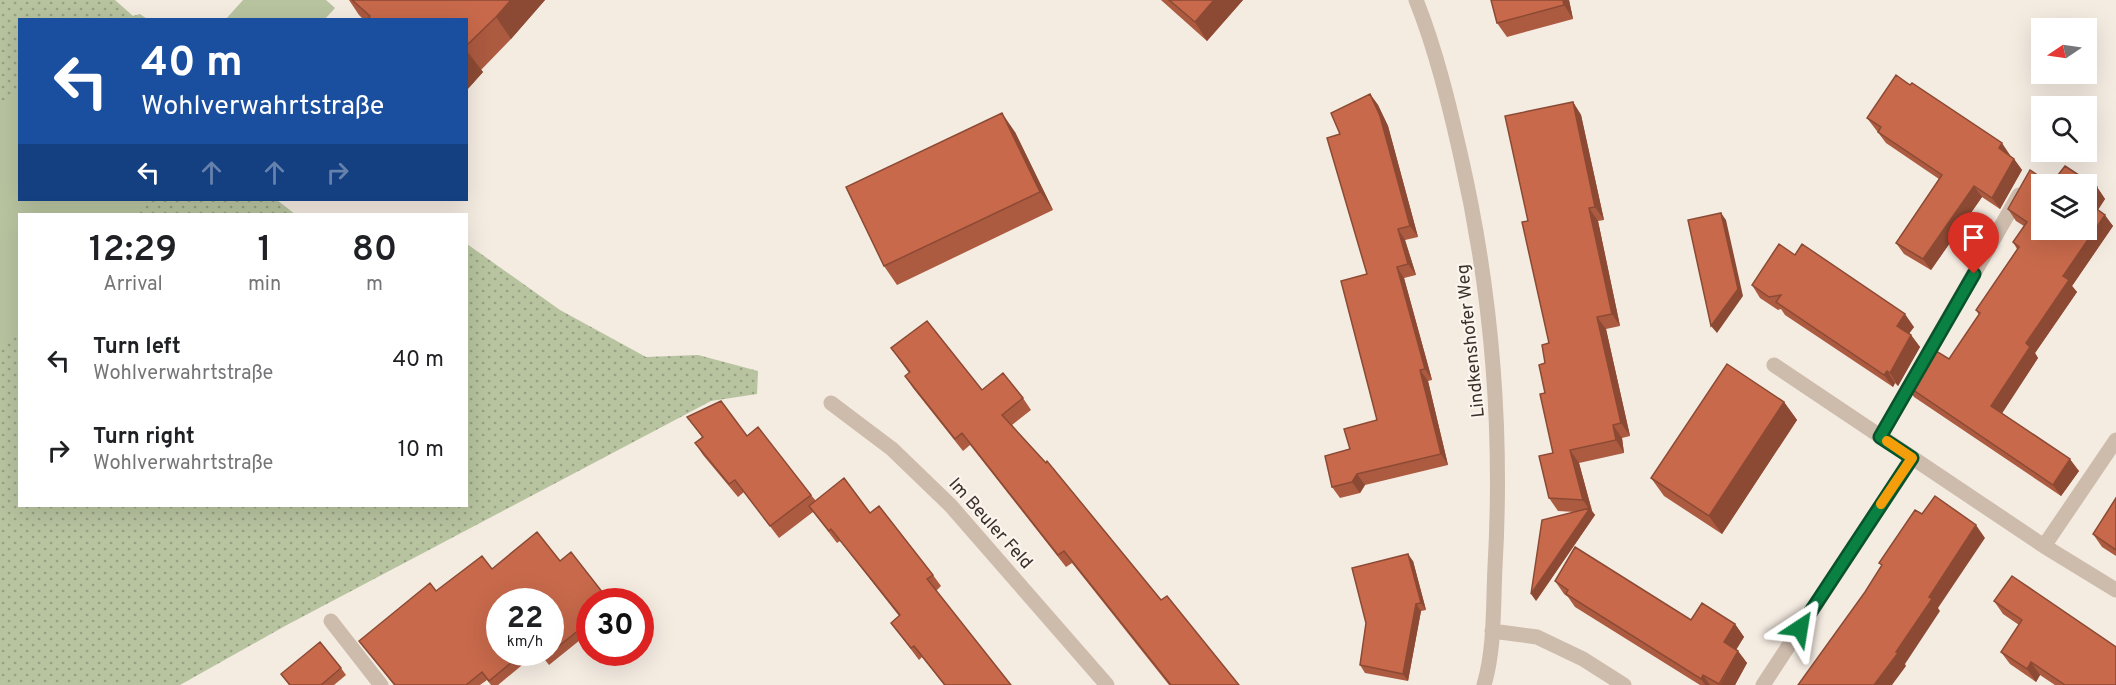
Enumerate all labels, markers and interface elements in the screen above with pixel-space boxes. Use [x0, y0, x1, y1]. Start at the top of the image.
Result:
north arrow [2031, 18, 2097, 84]
map controls [2031, 18, 2097, 240]
text: 40 m [141, 38, 243, 91]
icon: left [42, 42, 120, 120]
text: Wohlverwahrtstraße [141, 90, 384, 124]
button: search [2031, 96, 2097, 162]
icon: left [132, 156, 165, 189]
icon: ahead [195, 156, 228, 189]
icon: ahead [258, 156, 291, 189]
icon: right [321, 156, 354, 189]
button: layers [2031, 174, 2097, 240]
pin [1948, 212, 1999, 274]
icon: arrive [1957, 221, 1990, 254]
text: 12:29 [89, 228, 177, 274]
text: 1 [257, 228, 272, 274]
text: 80 [352, 228, 397, 274]
street label: Lindkenshofer Weg [1452, 263, 1491, 419]
text: Arrival [103, 272, 163, 298]
text: min [248, 272, 281, 298]
text: m [366, 272, 383, 298]
text: Turn left [93, 334, 181, 361]
icon: left [42, 344, 75, 377]
text: 40 m [392, 347, 444, 374]
text: Wohlverwahrtstraße [93, 361, 273, 387]
text: Turn right [93, 424, 195, 451]
icon: right [42, 434, 75, 467]
text: 10 m [398, 437, 444, 464]
text: Wohlverwahrtstraße [93, 451, 273, 477]
street label: Im Beuler Feld [943, 473, 1037, 575]
speed limit sign: 30 [576, 588, 654, 666]
position arrow [1768, 596, 1832, 660]
text: 22 [507, 601, 543, 638]
text: km/h [507, 633, 543, 652]

